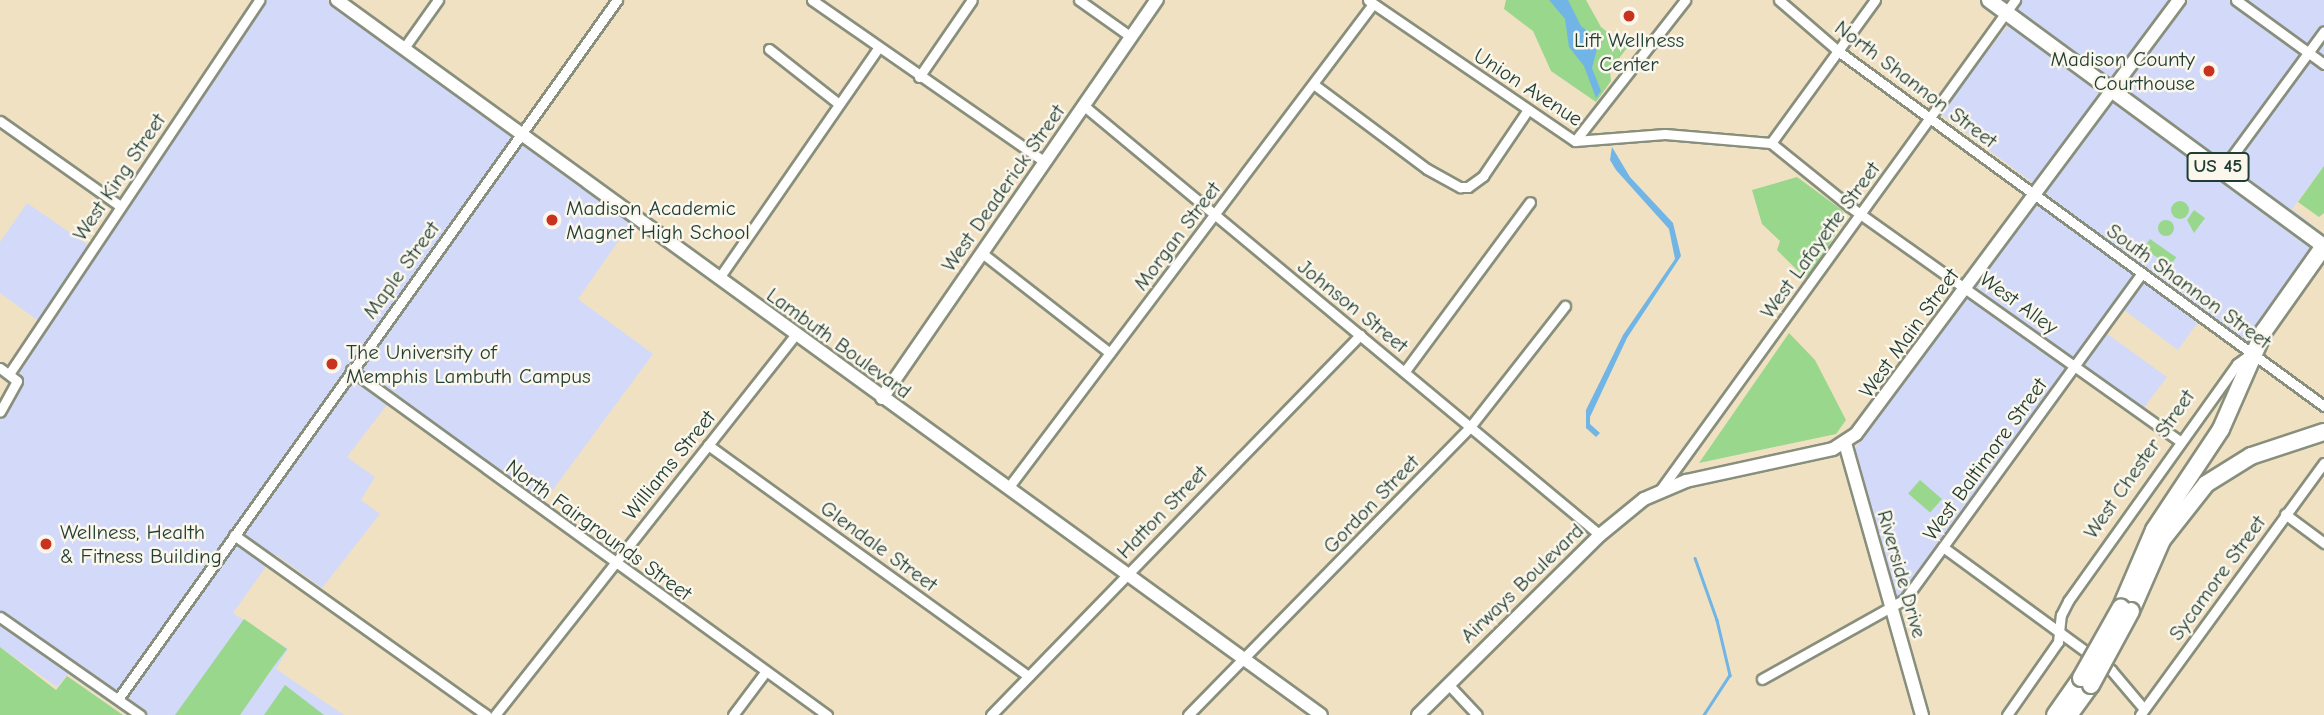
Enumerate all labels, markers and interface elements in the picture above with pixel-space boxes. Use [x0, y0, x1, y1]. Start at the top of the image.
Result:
marker: Lift Wellness Center [1621, 8, 1637, 24]
street label: North Shannon Street [1830, 15, 2002, 153]
place label: Lift Wellness Center [1574, 27, 1684, 77]
street label: Union Avenue [1469, 43, 1587, 131]
place label: Madison County Courthouse [2051, 46, 2195, 96]
marker: Madison County Courthouse [2201, 63, 2217, 79]
street label: West Deaderick Street [936, 100, 1070, 276]
street label: West King Street [67, 109, 171, 245]
road number: US 45 [2186, 152, 2250, 182]
street label: West Lafayette Street [1755, 157, 1885, 323]
street label: Morgan Street [1128, 177, 1226, 295]
place label: Madison Academic Magnet High School [566, 195, 750, 245]
marker: Madison Academic Magnet High School [544, 212, 560, 228]
street label: Maple Street [357, 216, 445, 324]
street label: South Shannon Street [2102, 218, 2276, 354]
street label: Johnson Street [1293, 254, 1413, 358]
street label: West Main Street [1854, 264, 1964, 402]
street label: West Alley [1975, 266, 2063, 340]
street label: Lambuth Boulevard [762, 282, 916, 404]
place label: The University of Memphis Lambuth Campus [346, 339, 591, 389]
marker: The University of Memphis Lambuth Campus [324, 356, 340, 372]
street label: West Baltimore Street [1918, 373, 2052, 545]
street label: West Chester Street [2078, 385, 2200, 543]
street label: Williams Street [617, 405, 721, 525]
street label: Gordon Street [1318, 449, 1424, 559]
street label: North Fairgrounds Street [501, 454, 697, 606]
street label: Hatton Street [1111, 460, 1213, 564]
street label: Glendale Street [816, 495, 942, 597]
street label: Riverside Drive [1872, 507, 1932, 641]
street label: Sycamore Street [2163, 511, 2271, 645]
street label: Airways Boulevard [1455, 518, 1589, 648]
place label: Wellness, Health & Fitness Building [60, 519, 222, 569]
marker: Wellness, Health & Fitness Building [38, 536, 54, 552]

